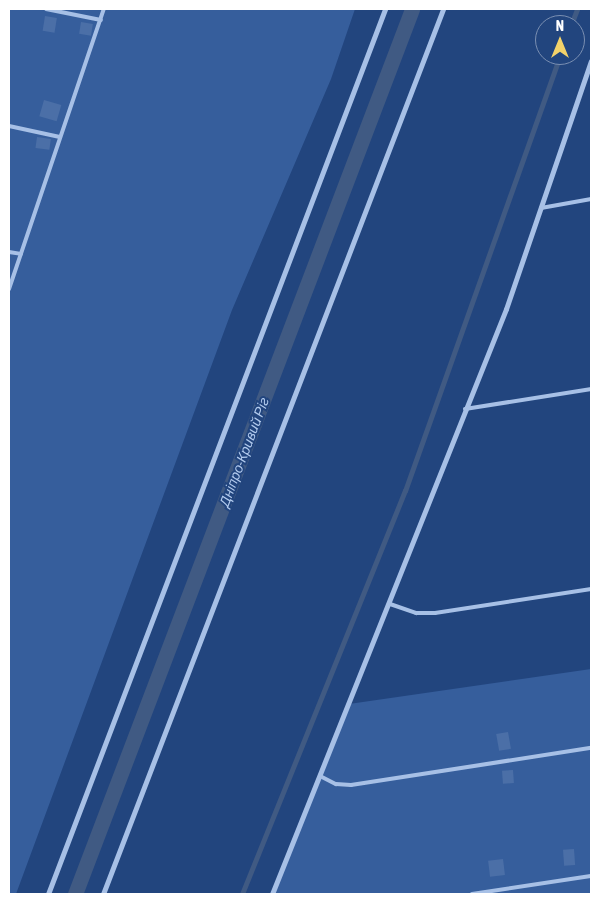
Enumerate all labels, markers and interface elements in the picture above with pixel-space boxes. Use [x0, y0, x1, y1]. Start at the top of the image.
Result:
north arrow [535, 15, 585, 65]
text: N [556, 18, 564, 34]
water label: Дніпро-Кривий Ріг [215, 395, 273, 509]

